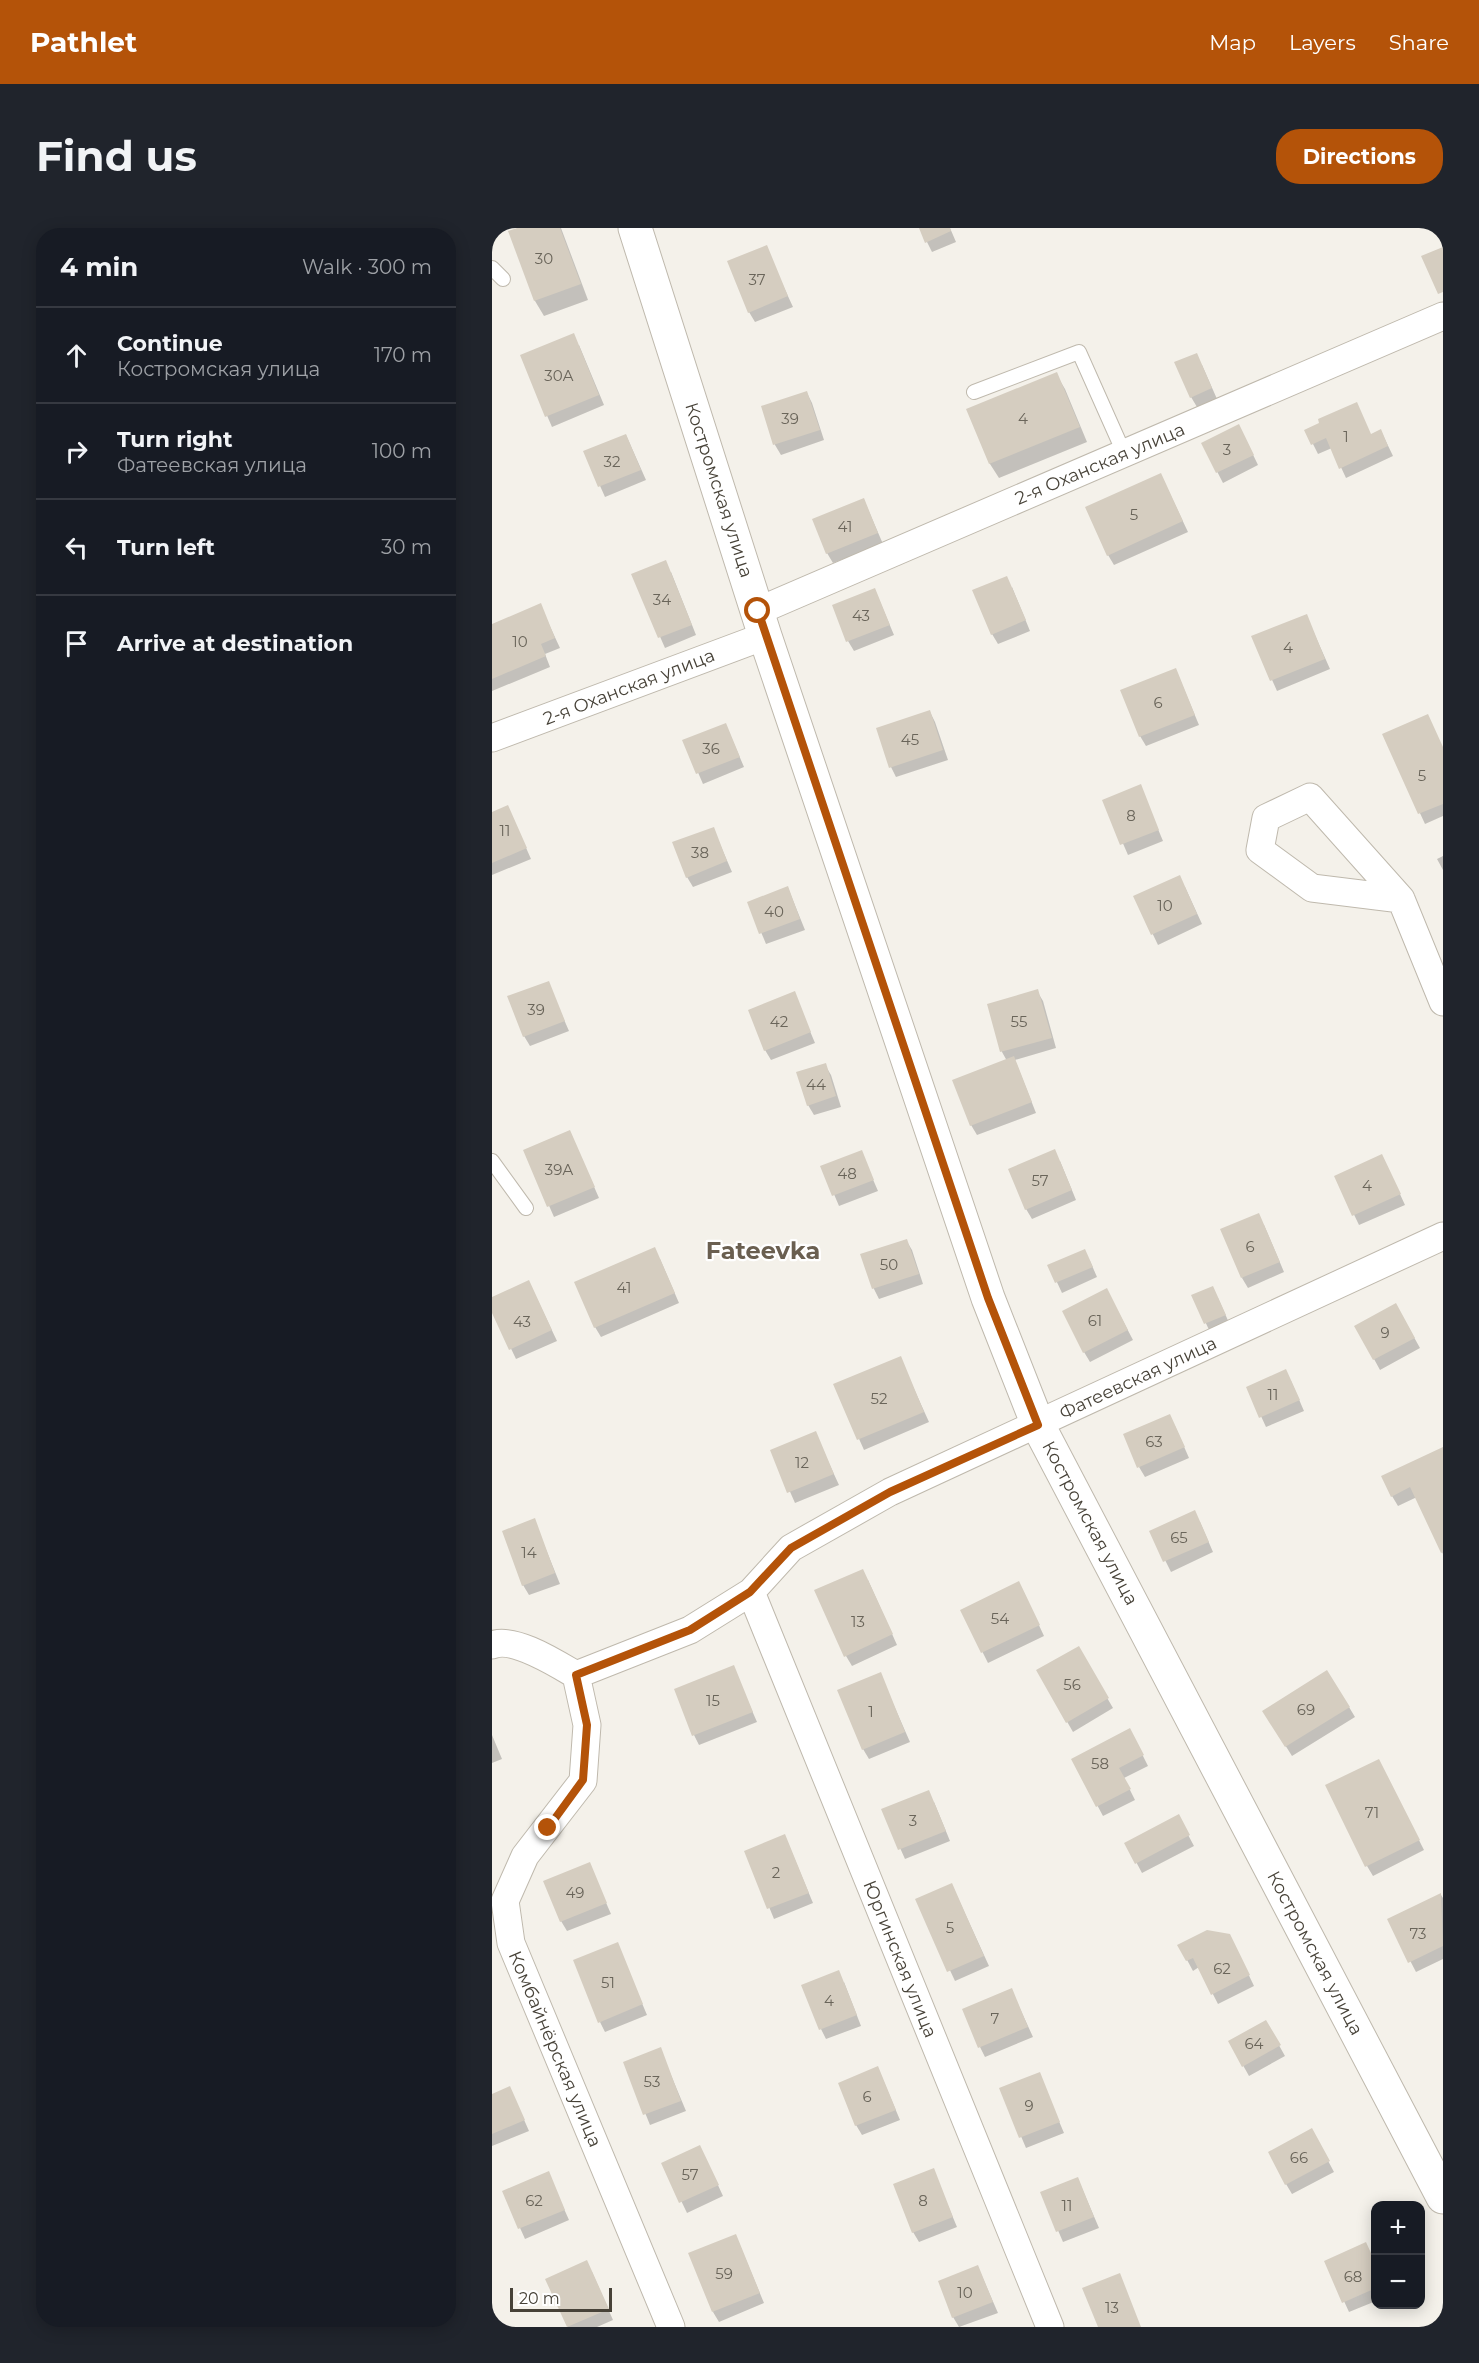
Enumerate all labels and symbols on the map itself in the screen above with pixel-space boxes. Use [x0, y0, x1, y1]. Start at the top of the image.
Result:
house number: 30 [535, 249, 553, 268]
house number: 37 [748, 270, 766, 289]
house number: 30А [544, 366, 574, 385]
street label: Костромская улица [680, 400, 758, 580]
house number: 39 [781, 409, 799, 428]
house number: 4 [1018, 409, 1028, 428]
street label: 2-я Оханская улица [1012, 418, 1188, 510]
house number: 1 [1343, 427, 1349, 446]
house number: 3 [1223, 440, 1231, 459]
house number: 32 [604, 452, 620, 471]
house number: 5 [1130, 505, 1138, 524]
house number: 41 [838, 517, 852, 536]
house number: 34 [653, 590, 671, 609]
route start [744, 597, 770, 623]
house number: 43 [852, 606, 870, 625]
house number: 10 [512, 632, 528, 651]
house number: 4 [1283, 638, 1293, 657]
street label: 2-я Оханская улица [540, 644, 718, 730]
house number: 6 [1153, 693, 1163, 712]
house number: 45 [901, 730, 919, 749]
house number: 36 [702, 739, 720, 758]
house number: 5 [1418, 766, 1426, 785]
house number: 8 [1126, 806, 1136, 825]
house number: 11 [500, 821, 510, 840]
house number: 38 [691, 843, 709, 862]
house number: 10 [1157, 896, 1173, 915]
house number: 40 [764, 902, 784, 921]
house number: 39 [527, 1000, 545, 1019]
house number: 42 [770, 1012, 788, 1031]
house number: 55 [1011, 1012, 1027, 1031]
house number: 44 [806, 1075, 826, 1094]
house number: 39А [545, 1160, 573, 1179]
house number: 48 [837, 1164, 857, 1183]
house number: 57 [1031, 1171, 1049, 1190]
house number: 4 [1362, 1176, 1372, 1195]
district label: Fateevka [706, 1236, 820, 1265]
house number: 6 [1245, 1237, 1255, 1256]
house number: 50 [880, 1255, 898, 1274]
house number: 41 [617, 1278, 631, 1297]
house number: 61 [1088, 1311, 1102, 1330]
house number: 43 [513, 1312, 531, 1331]
house number: 9 [1380, 1323, 1390, 1342]
street label: Фатеевская улица [1056, 1332, 1220, 1424]
house number: 11 [1268, 1385, 1278, 1404]
house number: 52 [871, 1389, 887, 1408]
house number: 63 [1145, 1432, 1163, 1451]
street label: Костромская улица [1037, 1437, 1143, 1609]
house number: 12 [795, 1453, 809, 1472]
house number: 65 [1170, 1528, 1188, 1547]
house number: 14 [521, 1543, 537, 1562]
house number: 54 [991, 1609, 1009, 1628]
house number: 13 [851, 1612, 865, 1631]
house number: 56 [1063, 1675, 1081, 1694]
house number: 15 [706, 1691, 720, 1710]
house number: 69 [1297, 1700, 1315, 1719]
house number: 1 [868, 1702, 874, 1721]
house number: 58 [1091, 1754, 1109, 1773]
house number: 71 [1365, 1803, 1379, 1822]
house number: 3 [909, 1811, 917, 1830]
route end [534, 1814, 560, 1840]
house number: 2 [772, 1863, 780, 1882]
street label: Костромская улица [1262, 1867, 1368, 2039]
street label: Юргинская улица [858, 1877, 942, 2041]
house number: 49 [566, 1883, 584, 1902]
house number: 5 [946, 1918, 954, 1937]
house number: 73 [1409, 1924, 1427, 1943]
street label: Комбайнёрская улица [504, 1948, 606, 2150]
house number: 62 [1213, 1959, 1231, 1978]
house number: 51 [601, 1973, 615, 1992]
house number: 4 [824, 1991, 834, 2010]
house number: 7 [991, 2009, 1000, 2028]
house number: 64 [1244, 2034, 1264, 2053]
house number: 53 [644, 2072, 660, 2091]
house number: 6 [862, 2087, 872, 2106]
house number: 9 [1024, 2096, 1034, 2115]
house number: 66 [1290, 2148, 1308, 2167]
house number: 57 [681, 2165, 699, 2184]
house number: 62 [525, 2191, 543, 2210]
house number: 8 [918, 2191, 928, 2210]
house number: 11 [1062, 2196, 1072, 2215]
house number: 59 [715, 2264, 733, 2283]
house number: 68 [1344, 2267, 1362, 2286]
house number: 10 [957, 2283, 973, 2302]
scale bar [510, 2285, 612, 2312]
house number: 13 [1105, 2298, 1119, 2317]

